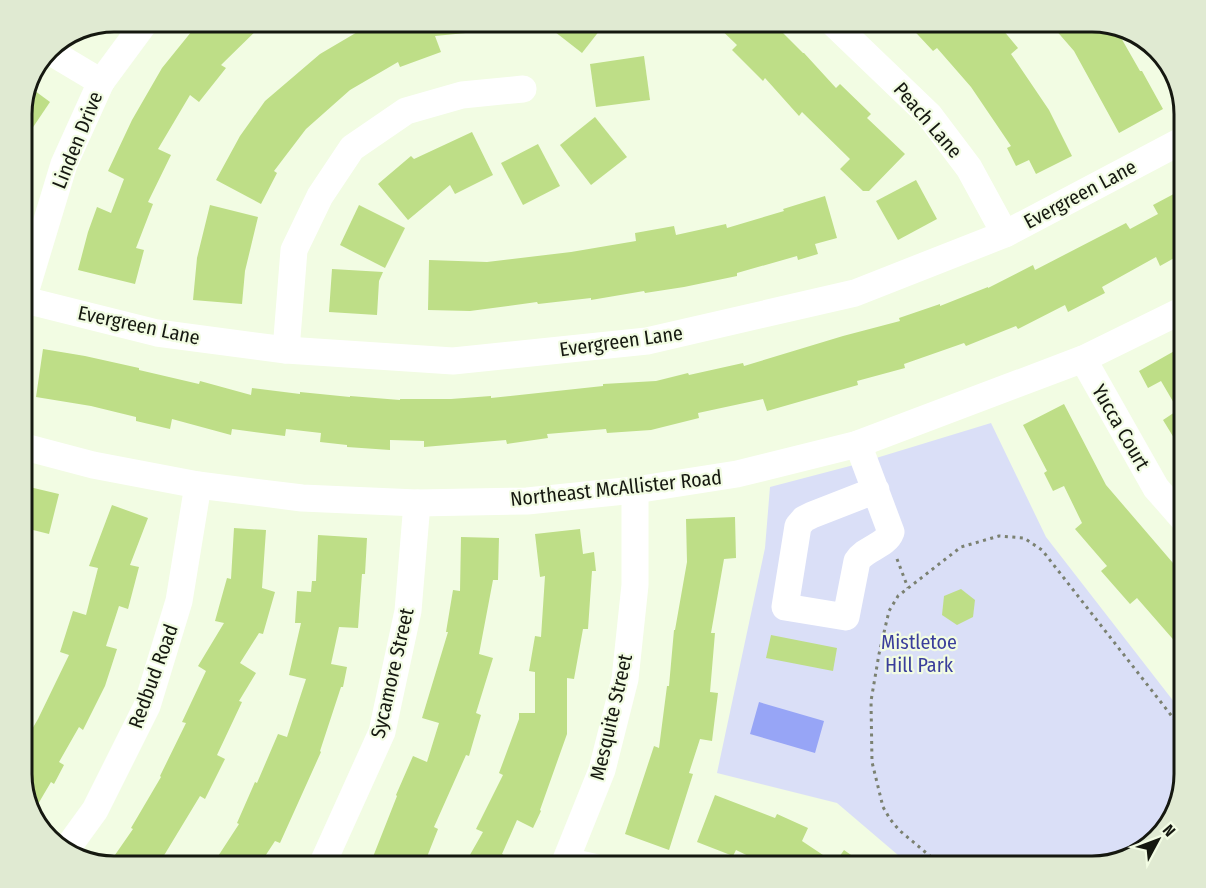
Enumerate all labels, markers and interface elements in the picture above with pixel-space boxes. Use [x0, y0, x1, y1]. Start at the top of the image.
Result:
street label: Peach Lane [889, 77, 967, 163]
street label: Linden Drive [47, 88, 107, 192]
street label: Evergreen Lane [1020, 154, 1140, 234]
street label: Evergreen Lane [76, 300, 202, 350]
street label: Evergreen Lane [558, 320, 684, 362]
street label: Yucca Court [1087, 380, 1155, 474]
street label: Northeast McAllister Road [509, 465, 723, 511]
street label: Sycamore Street [365, 605, 419, 740]
street label: Redbud Road [123, 621, 183, 731]
park label: Mistletoe Hill Park [881, 630, 957, 677]
street label: Mesquite Street [585, 651, 637, 782]
north arrow [1128, 810, 1188, 870]
text: N [1159, 821, 1179, 840]

